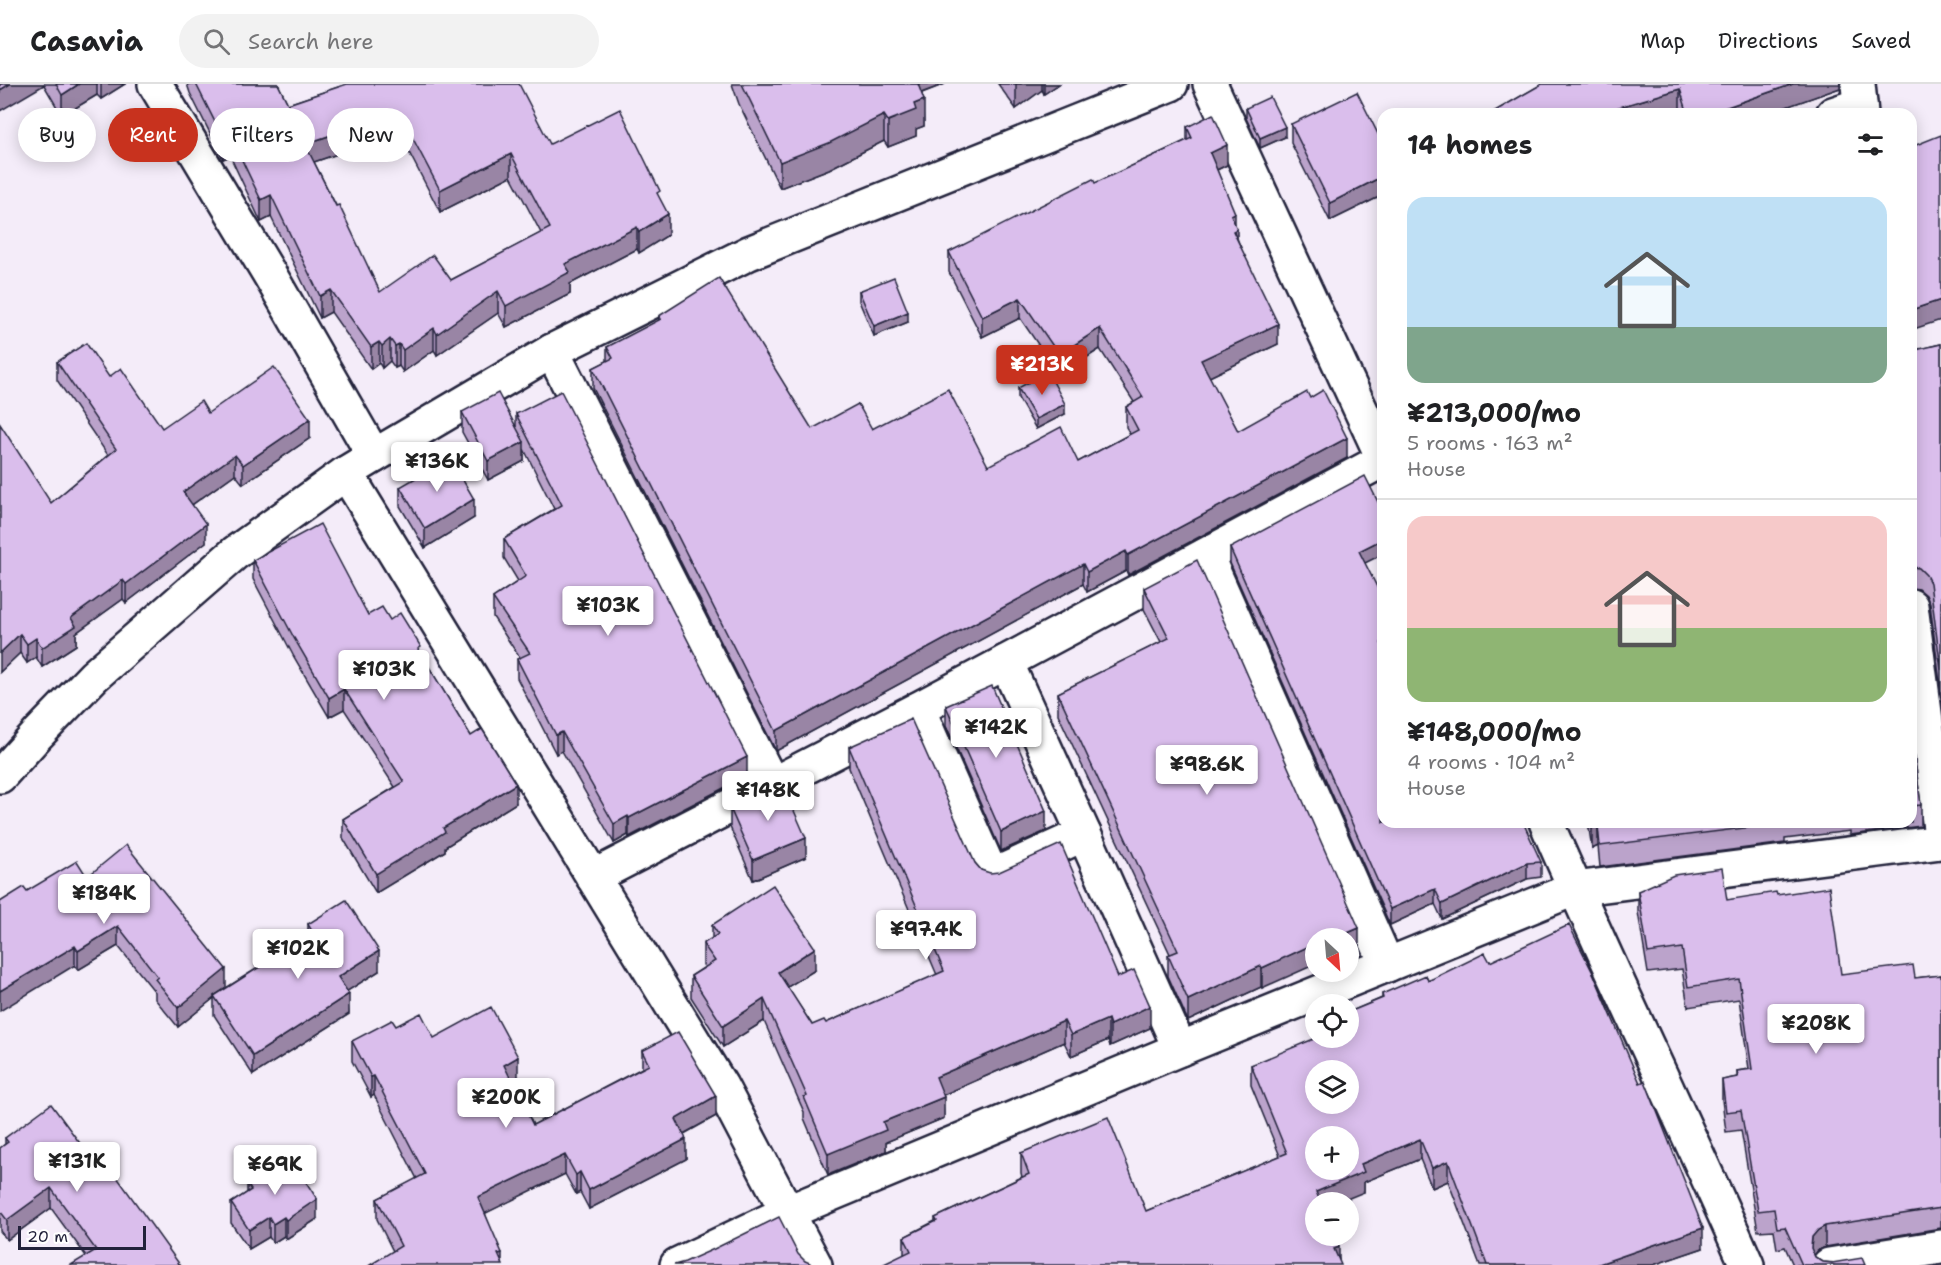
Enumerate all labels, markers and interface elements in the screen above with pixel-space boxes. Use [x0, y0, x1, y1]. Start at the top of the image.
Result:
search box [179, 14, 599, 68]
text: Casavia [30, 22, 143, 60]
icon: search [200, 25, 233, 58]
text: Search here [248, 27, 374, 56]
text: Map [1640, 27, 1685, 55]
text: Directions [1718, 27, 1818, 55]
text: Saved [1851, 27, 1911, 55]
chip: Buy [18, 108, 96, 162]
chip: Rent [108, 108, 198, 162]
chip: Filters [210, 108, 315, 162]
chip: New [327, 108, 414, 162]
text: 14 homes [1407, 127, 1533, 162]
icon: filters [1854, 128, 1887, 161]
icon: home [1593, 236, 1701, 344]
pin: ¥213K [1000, 345, 1084, 396]
text: ¥213K [1010, 351, 1074, 377]
text: ¥213,000/mo [1407, 395, 1581, 430]
text: 5 rooms · 163 m² [1407, 430, 1573, 456]
pin: ¥136K [395, 442, 479, 493]
text: ¥136K [405, 448, 469, 474]
text: House [1407, 456, 1466, 482]
icon: home [1593, 555, 1701, 663]
pin: ¥103K [566, 586, 650, 637]
text: ¥103K [576, 592, 640, 618]
pin: ¥103K [342, 650, 426, 701]
text: ¥103K [352, 656, 416, 682]
pin: ¥142K [954, 708, 1038, 759]
text: ¥142K [965, 714, 1027, 740]
text: ¥148,000/mo [1407, 714, 1582, 749]
pin: ¥98.6K [1158, 745, 1256, 796]
text: 4 rooms · 104 m² [1407, 749, 1575, 775]
text: ¥98.6K [1170, 751, 1244, 777]
pin: ¥148K [726, 771, 810, 822]
text: House [1407, 775, 1466, 801]
text: ¥148K [736, 777, 800, 803]
pin: ¥184K [62, 874, 146, 925]
text: ¥184K [72, 880, 136, 906]
pin: ¥97.4K [877, 910, 975, 961]
text: ¥97.4K [890, 916, 962, 942]
north arrow [1305, 928, 1359, 982]
map controls [1305, 928, 1359, 1246]
pin: ¥102K [256, 929, 340, 980]
text: ¥102K [267, 935, 330, 961]
button: locate [1305, 994, 1359, 1048]
pin: ¥208K [1774, 1004, 1858, 1055]
text: ¥208K [1781, 1010, 1851, 1036]
button: layers [1305, 1060, 1359, 1114]
pin: ¥200K [464, 1078, 548, 1129]
text: ¥200K [471, 1084, 541, 1110]
button: + [1305, 1126, 1359, 1180]
pin: ¥131K [35, 1142, 119, 1193]
pin: ¥69K [239, 1145, 311, 1196]
text: ¥131K [48, 1148, 106, 1174]
text: ¥69K [248, 1151, 302, 1177]
button: − [1305, 1192, 1359, 1246]
scale bar [18, 1223, 146, 1250]
text: 20 m [27, 1226, 68, 1247]

